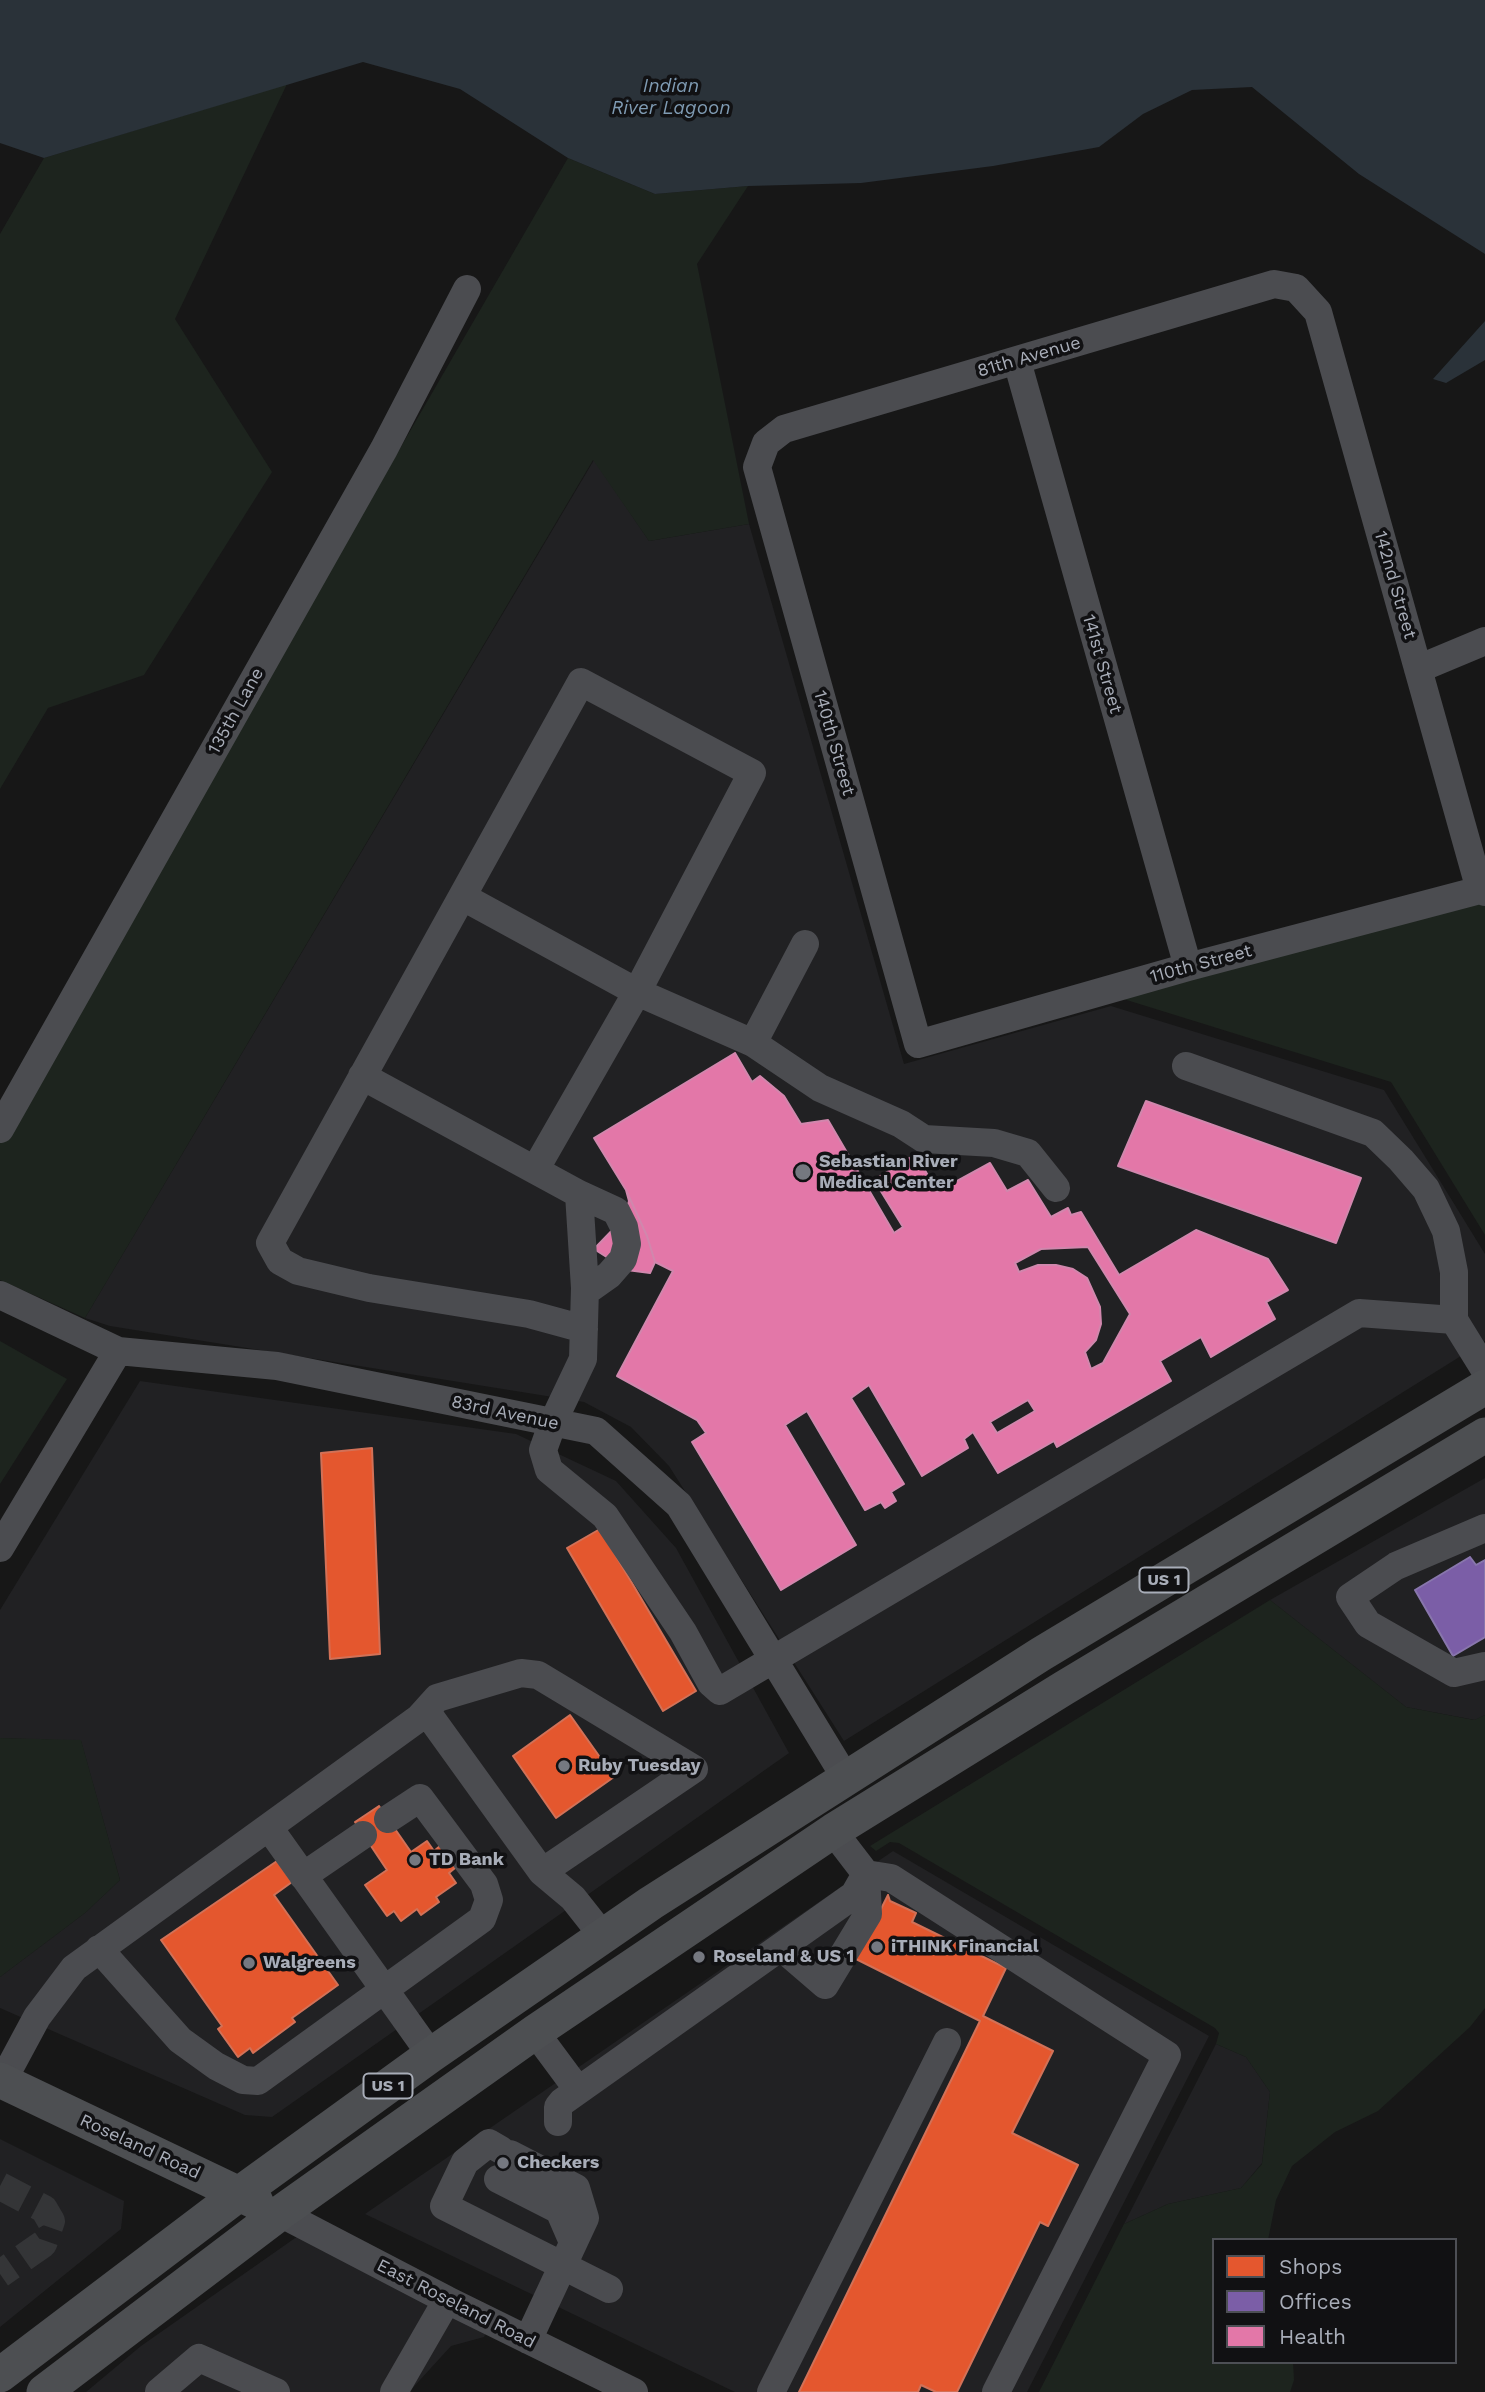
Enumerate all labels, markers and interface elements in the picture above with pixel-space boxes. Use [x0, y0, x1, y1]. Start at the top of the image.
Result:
water label: Indian River Lagoon [611, 75, 731, 119]
street label: 81th Avenue [975, 332, 1083, 382]
street label: 142nd Street [1369, 529, 1421, 641]
street label: 141st Street [1078, 612, 1126, 716]
street label: 135th Lane [203, 664, 269, 758]
street label: 140th Street [809, 688, 859, 798]
street label: 110th Street [1148, 940, 1254, 988]
place label: Sebastian River Medical Center [819, 1151, 958, 1194]
marker: Sebastian River Medical Center [793, 1162, 813, 1182]
street label: 83rd Avenue [449, 1391, 561, 1435]
road number: US 1 [1140, 1568, 1188, 1592]
place label: Ruby Tuesday [578, 1755, 701, 1777]
marker: Ruby Tuesday [556, 1758, 572, 1774]
place label: TD Bank [429, 1849, 504, 1871]
marker: TD Bank [407, 1852, 423, 1868]
place label: iTHINK Financial [891, 1936, 1039, 1958]
marker: iTHINK Financial [869, 1939, 885, 1955]
place label: Roseland & US 1 [713, 1946, 854, 1968]
marker: Roseland & US 1 [691, 1949, 707, 1965]
place label: Walgreens [263, 1952, 356, 1974]
marker: Walgreens [241, 1955, 257, 1971]
road number: US 1 [364, 2074, 412, 2098]
street label: Roseland Road [76, 2110, 204, 2184]
place label: Checkers [517, 2152, 599, 2174]
marker: Checkers [495, 2155, 511, 2171]
legend [1212, 2238, 1457, 2364]
text: Shops [1279, 2254, 1342, 2279]
street label: East Roseland Road [373, 2255, 539, 2353]
text: Offices [1279, 2289, 1352, 2314]
text: Health [1279, 2324, 1346, 2349]

